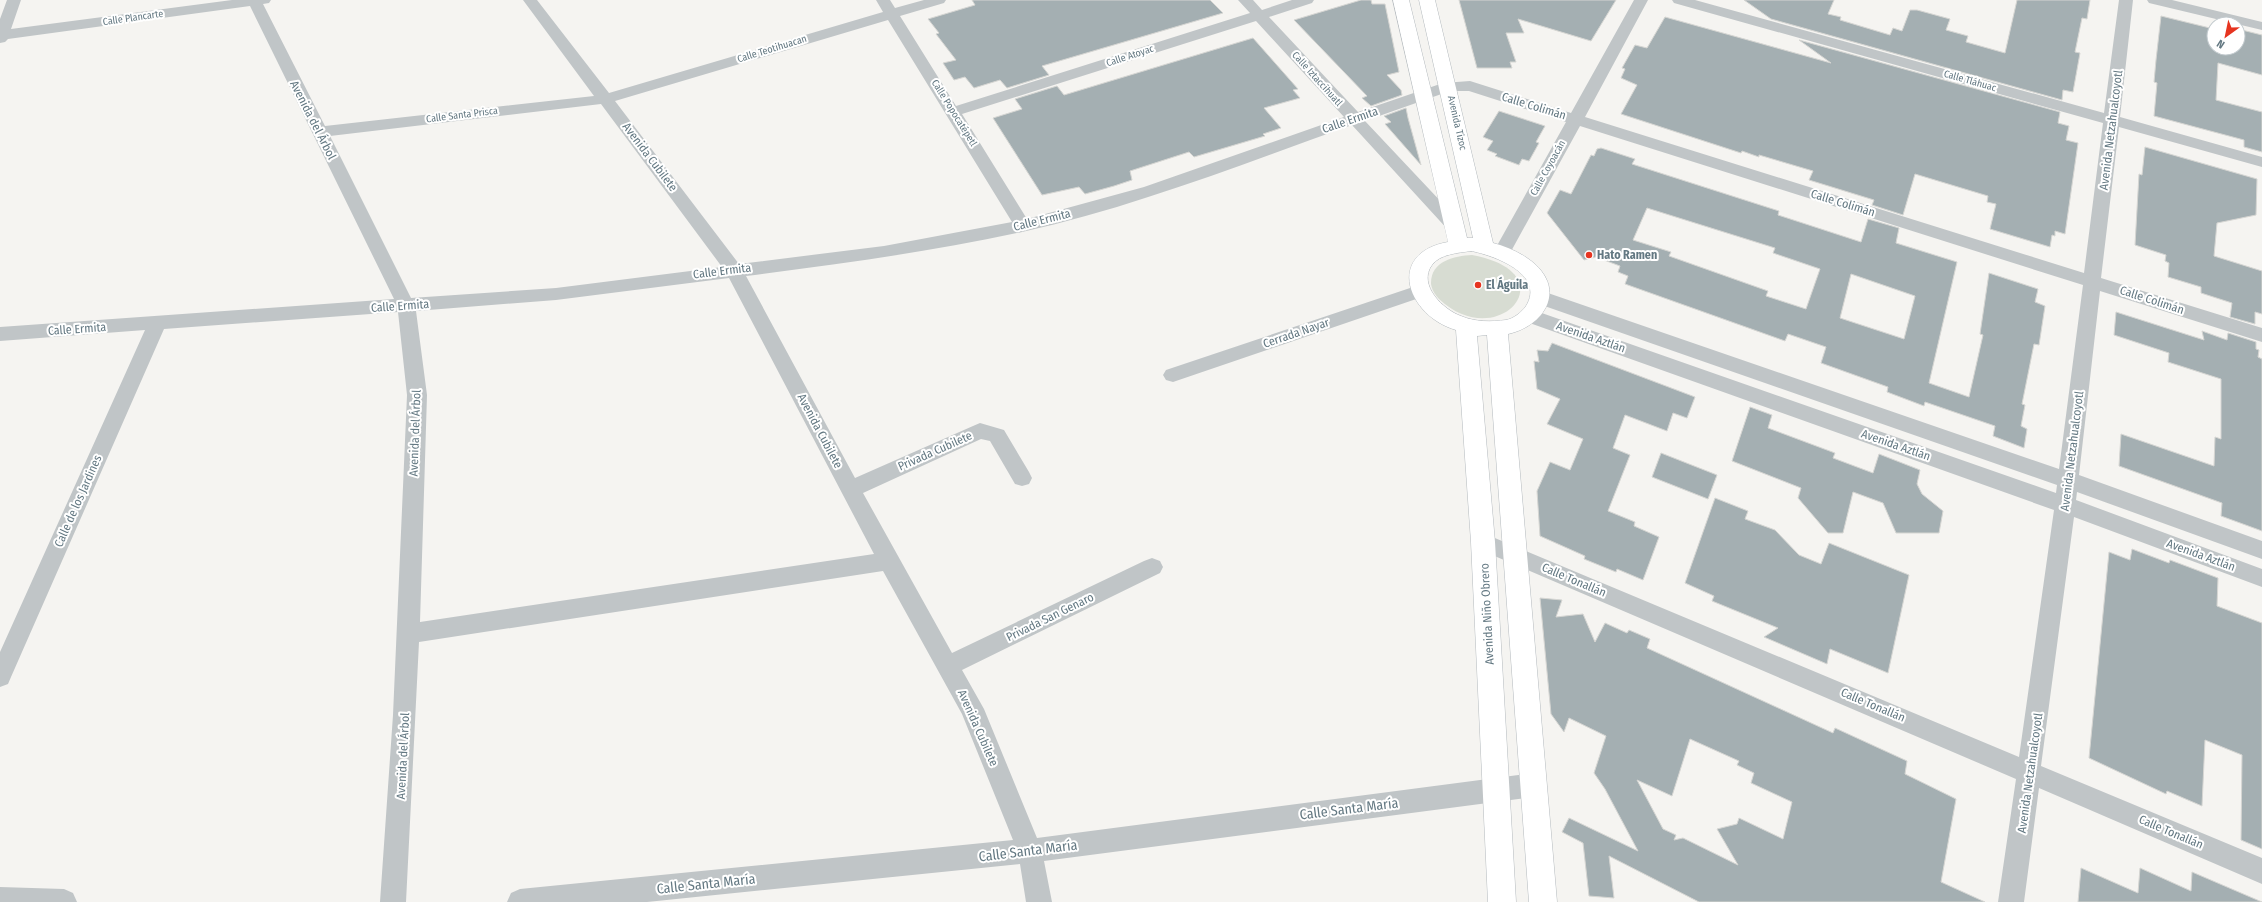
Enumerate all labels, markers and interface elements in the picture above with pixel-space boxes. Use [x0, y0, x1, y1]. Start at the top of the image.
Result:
street label: Calle Plancarte [102, 8, 164, 28]
north arrow [2206, 16, 2246, 56]
street label: Calle Teotihuacan [736, 33, 808, 65]
text: N [2215, 37, 2227, 51]
street label: Calle Atoyac [1105, 42, 1156, 69]
street label: Calle Iztaccíhuatl [1289, 49, 1346, 109]
street label: Calle Tláhuac [1942, 68, 1998, 94]
street label: Avenida Netzahualcoyotl [2097, 69, 2125, 191]
street label: Calle Popocatépetl [929, 77, 979, 149]
street label: Avenida del Árbol [287, 78, 340, 162]
street label: Calle Colimán [1500, 90, 1568, 122]
street label: Avenida Tizoc [1445, 95, 1469, 152]
street label: Calle Ermita [1320, 104, 1380, 136]
street label: Calle Santa Prisca [425, 105, 499, 125]
street label: Avenida Cubilete [620, 120, 680, 194]
street label: Calle Coyoacán [1528, 138, 1568, 198]
street label: Calle Colimán [1809, 187, 1877, 219]
street label: Calle Ermita [1012, 206, 1072, 234]
place label: Hato Ramen [1597, 248, 1657, 262]
marker: Hato Ramen [1584, 250, 1594, 260]
street label: Calle Ermita [692, 260, 752, 282]
place label: El Águila [1486, 276, 1528, 292]
marker: El Águila [1473, 280, 1483, 290]
street label: Calle Colimán [2118, 283, 2186, 317]
street label: Calle Ermita [370, 297, 430, 315]
street label: Cerrada Nayar [1261, 315, 1332, 351]
street label: Avenida Aztlán [1555, 319, 1627, 355]
street label: Calle Ermita [47, 320, 107, 338]
street label: Avenida del Árbol [405, 389, 424, 477]
street label: Avenida Netzahualcoyotl [2058, 390, 2086, 512]
street label: Avenida Cubilete [795, 391, 846, 471]
street label: Avenida Aztlán [1860, 427, 1932, 463]
street label: Privada Cubilete [896, 428, 974, 474]
street label: Calle de los Jardines [51, 453, 105, 549]
street label: Avenida Aztlán [2165, 536, 2237, 574]
street label: Calle Tonallán [1540, 560, 1608, 600]
street label: Avenida Niño Obrero [1477, 563, 1497, 665]
street label: Privada San Genaro [1004, 590, 1096, 644]
street label: Calle Tonallán [1839, 685, 1907, 725]
street label: Avenida Cubilete [955, 688, 1001, 769]
street label: Avenida del Árbol [393, 712, 412, 800]
street label: Avenida Netzahualcoyotl [2015, 712, 2045, 834]
street label: Calle Santa María [1299, 795, 1399, 823]
street label: Calle Tonallán [2137, 812, 2205, 852]
street label: Calle Santa María [978, 837, 1078, 865]
street label: Calle Santa María [656, 870, 756, 898]

